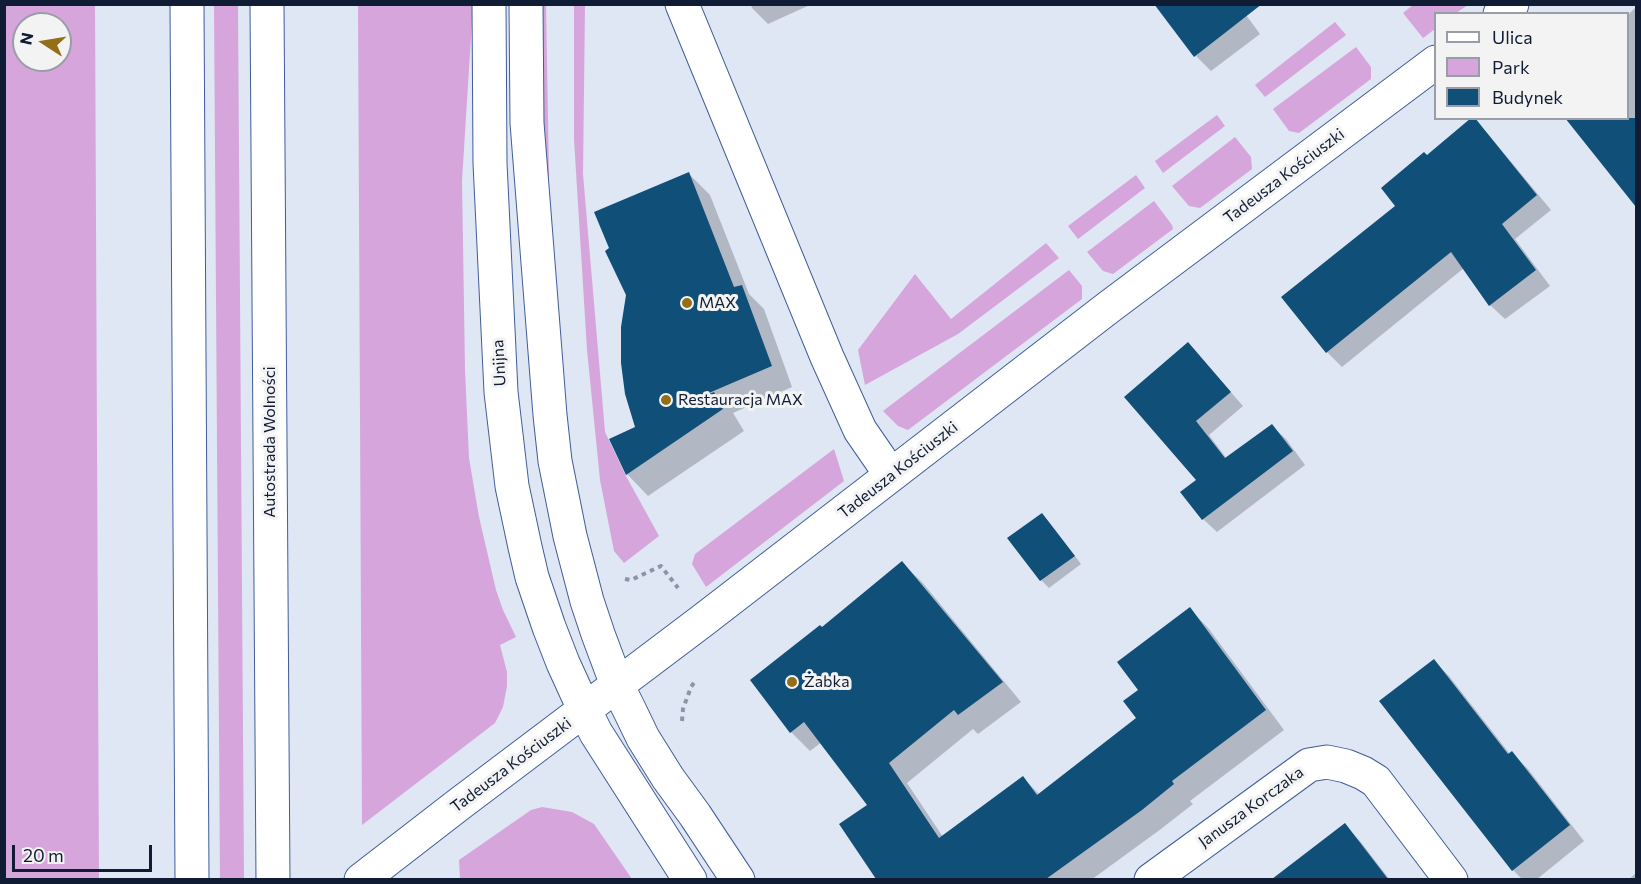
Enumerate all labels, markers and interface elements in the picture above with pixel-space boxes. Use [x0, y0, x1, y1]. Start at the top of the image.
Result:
north arrow [12, 12, 72, 72]
legend [1434, 12, 1629, 120]
text: Ulica [1492, 26, 1533, 48]
text: N [15, 31, 36, 46]
text: Park [1492, 56, 1530, 78]
text: Budynek [1492, 86, 1563, 108]
street label: Tadeusza Kościuszki [1220, 124, 1348, 228]
place label: MAX [699, 293, 736, 313]
marker: MAX [680, 296, 694, 310]
street label: Unijna [488, 339, 510, 387]
street label: Autostrada Wolności [260, 366, 280, 518]
place label: Restauracja MAX [678, 390, 803, 410]
marker: Restauracja MAX [659, 393, 673, 407]
street label: Tadeusza Kościuszki [834, 417, 962, 523]
place label: Żabka [804, 672, 850, 692]
marker: Żabka [785, 675, 799, 689]
street label: Tadeusza Kościuszki [447, 713, 575, 817]
street label: Janusza Korczaka [1195, 763, 1307, 851]
scale bar [15, 833, 154, 871]
text: 20 m [23, 844, 64, 866]

